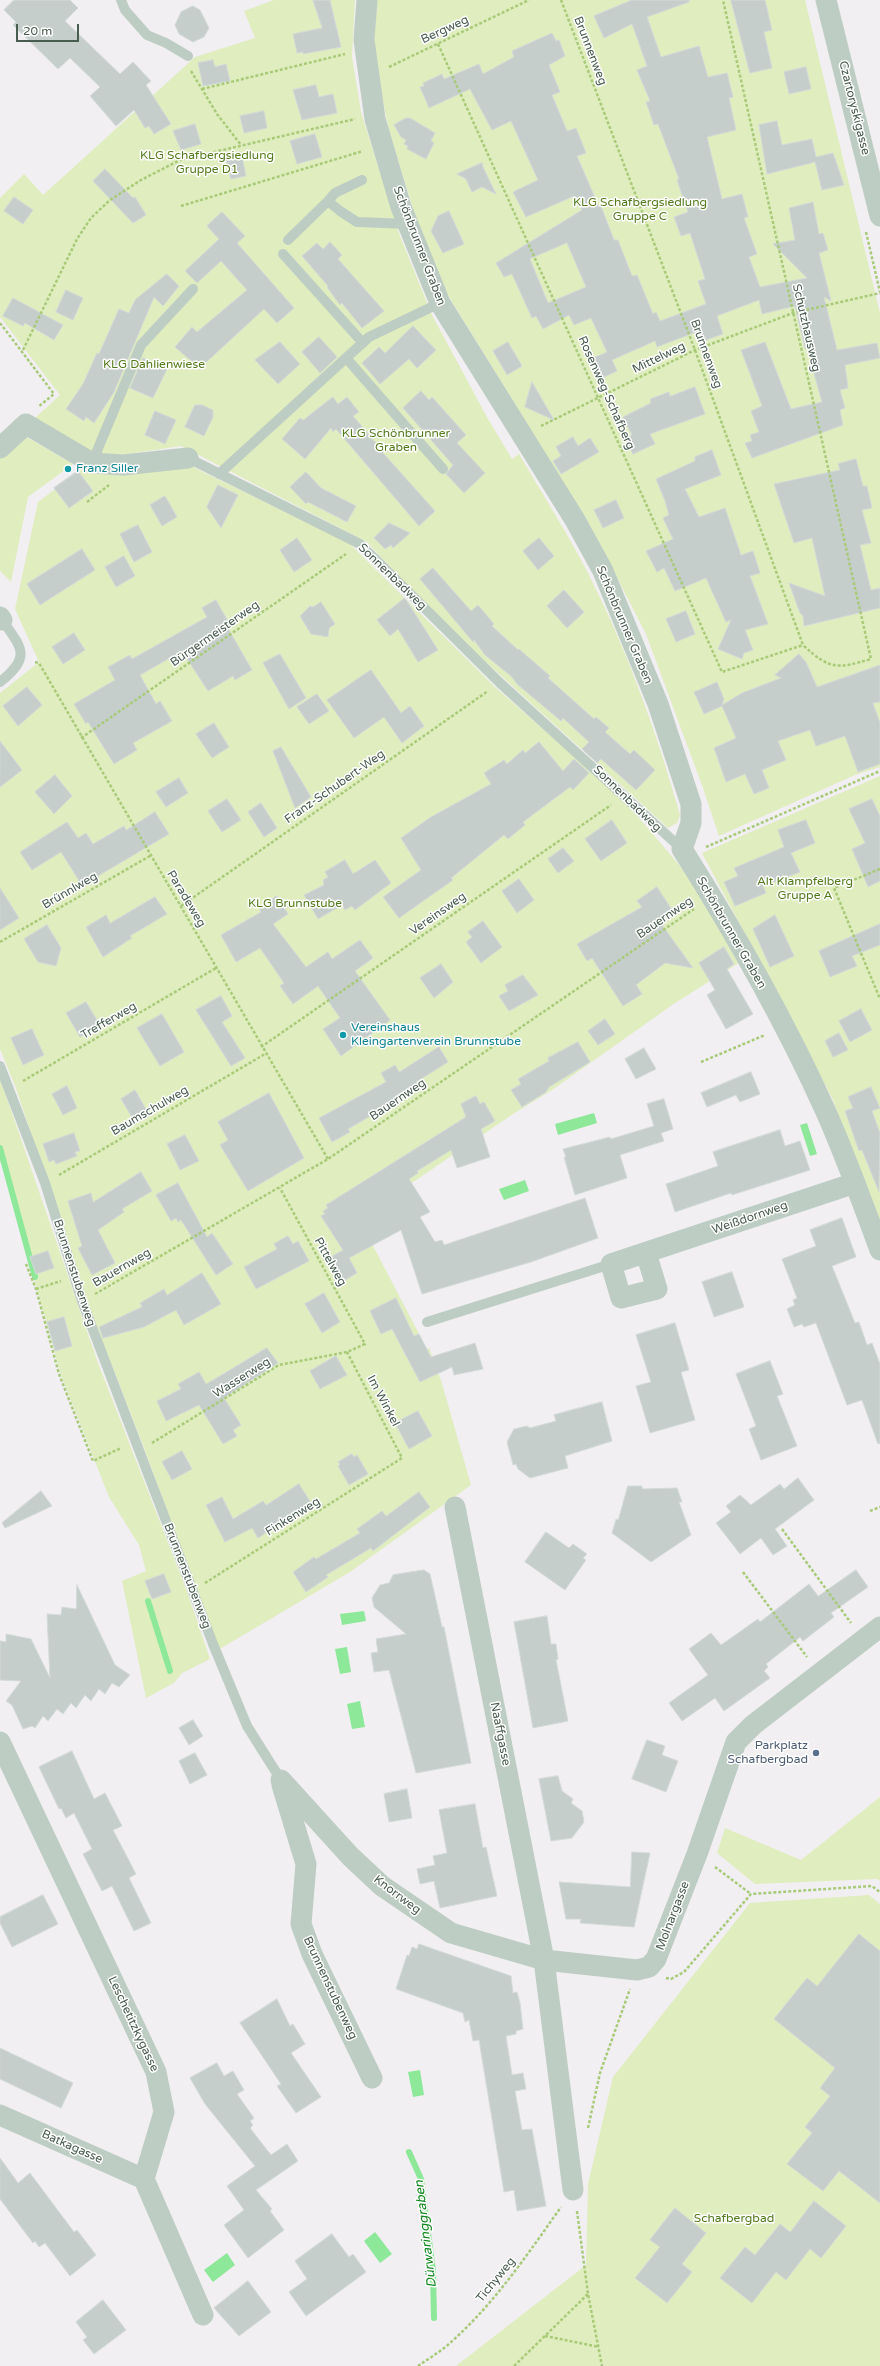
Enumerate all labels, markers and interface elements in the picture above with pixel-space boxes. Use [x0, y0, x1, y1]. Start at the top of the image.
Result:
street label: Bergweg [419, 13, 471, 47]
street label: Brunnenweg [570, 15, 610, 87]
scale bar [18, 16, 81, 42]
text: 20 m [23, 24, 52, 38]
street label: Czartoryskigasse [835, 59, 873, 157]
park label: KLG Schafbergsiedlung Gruppe D1 [140, 149, 274, 177]
street label: Schönbrunner Graben [390, 184, 448, 308]
park label: KLG Schafbergsiedlung Gruppe C [573, 196, 707, 224]
street label: Schutzhausweg [789, 283, 823, 373]
street label: Brunnenweg [687, 317, 725, 391]
street label: Rosenweg-Schafberg [574, 334, 638, 452]
street label: Mittelweg [630, 339, 688, 377]
park label: KLG Dahlienwiese [103, 358, 205, 372]
park label: KLG Schönbrunner Graben [342, 427, 450, 455]
place label: Franz Siller [76, 462, 138, 476]
marker: Franz Siller [63, 464, 73, 474]
street label: Sonnenbadweg [355, 541, 429, 613]
street label: Schönbrunner Graben [593, 564, 655, 686]
street label: Bürgermeisterweg [168, 598, 262, 670]
street label: Franz-Schubert-Weg [282, 747, 388, 827]
street label: Sonnenbadweg [590, 763, 664, 835]
street label: Paradeweg [163, 868, 209, 930]
street label: Brünnlweg [40, 869, 100, 913]
street label: Schönbrunner Graben [693, 875, 769, 991]
park label: Alt Klampfelberg Gruppe A [757, 875, 853, 903]
street label: Vereinsweg [407, 889, 469, 939]
street label: Bauernweg [634, 894, 696, 942]
park label: KLG Brunnstube [248, 897, 342, 911]
street label: Trefferweg [79, 999, 139, 1043]
place label: Vereinshaus Kleingartenverein Brunnstube [351, 1021, 521, 1049]
marker: Vereinshaus Kleingartenverein Brunnstube [338, 1030, 348, 1040]
street label: Bauernweg [367, 1076, 429, 1124]
street label: Baumschulweg [109, 1083, 191, 1139]
street label: Weißdornweg [710, 1198, 790, 1238]
street label: Brunnenstubenweg [50, 1218, 98, 1328]
street label: Pittelweg [311, 1235, 349, 1289]
street label: Bauernweg [90, 1246, 154, 1290]
street label: Wasserweg [211, 1355, 273, 1401]
street label: Im Winkel [364, 1373, 402, 1429]
street label: Finkenweg [263, 1495, 323, 1539]
street label: Brunnenstubenweg [160, 1521, 214, 1631]
street label: Naaffgasse [487, 1701, 513, 1767]
place label: Parkplatz Schafbergbad [727, 1739, 808, 1767]
marker: Parkplatz Schafbergbad [811, 1748, 821, 1758]
street label: Knorrweg [370, 1873, 424, 1917]
street label: Molnargasse [653, 1879, 693, 1953]
street label: Brunnenstubenweg [300, 1934, 360, 2042]
street label: Leschetitzkygasse [105, 1974, 161, 2074]
street label: Batkagasse [39, 2127, 105, 2167]
water label: Dürwaringgraben [412, 2179, 440, 2289]
park label: Schafbergbad [694, 2212, 774, 2226]
street label: Tichyweg [473, 2254, 519, 2306]

